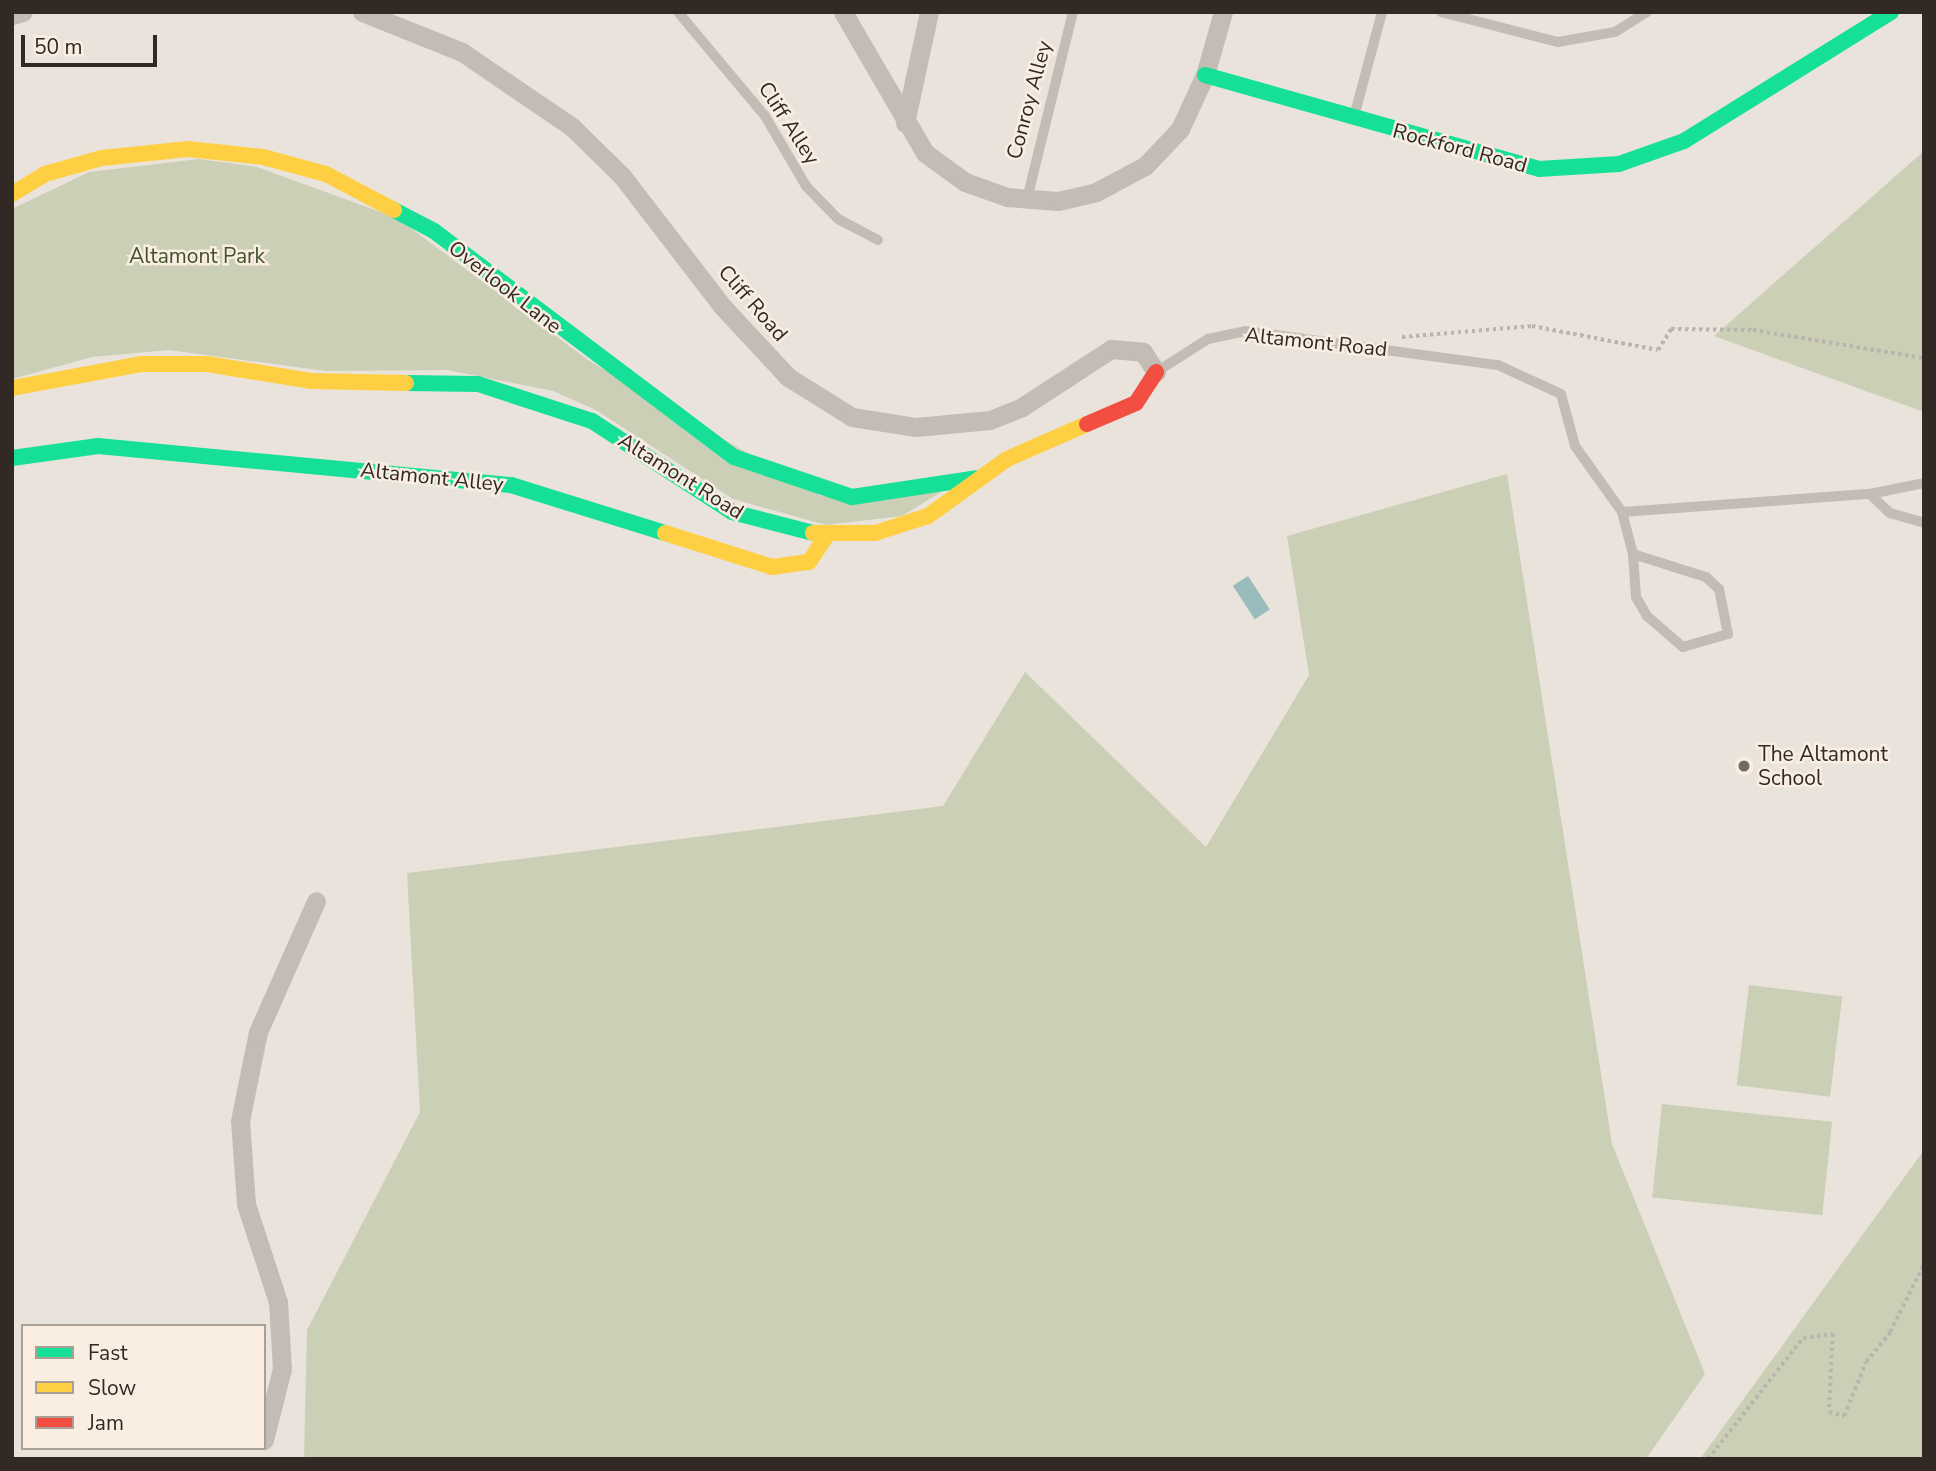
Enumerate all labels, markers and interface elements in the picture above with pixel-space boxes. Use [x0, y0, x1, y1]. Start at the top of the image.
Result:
scale bar [24, 21, 161, 65]
text: 50 m [34, 33, 83, 61]
street label: Conroy Alley [1001, 38, 1057, 162]
street label: Cliff Alley [753, 77, 825, 169]
street label: Rockford Road [1390, 118, 1530, 178]
street label: Overlook Lane [443, 235, 567, 339]
park label: Altamont Park [129, 243, 265, 269]
street label: Cliff Road [713, 260, 793, 346]
street label: Altamont Road [1244, 322, 1388, 362]
street label: Altamont Road [614, 427, 748, 525]
street label: Altamont Alley [359, 457, 505, 497]
place label: The Altamont School [1758, 741, 1888, 791]
marker: The Altamont School [1736, 758, 1752, 774]
legend [21, 1324, 266, 1450]
text: Fast [88, 1339, 128, 1367]
text: Slow [88, 1374, 136, 1402]
text: Jam [88, 1409, 124, 1437]

